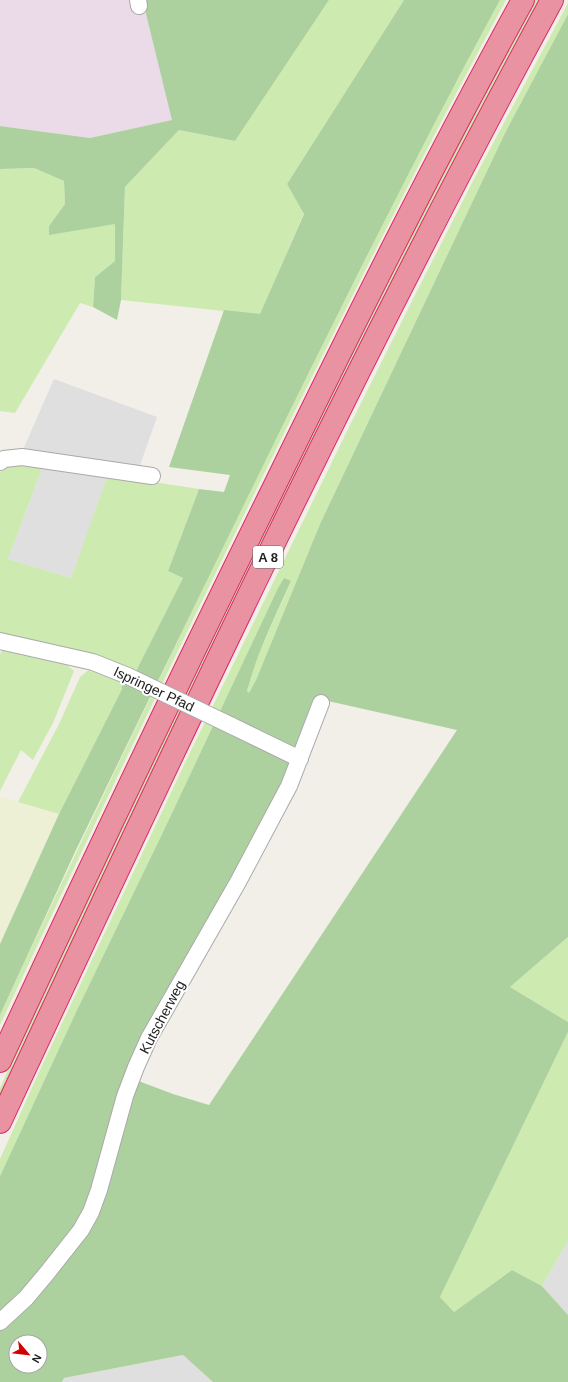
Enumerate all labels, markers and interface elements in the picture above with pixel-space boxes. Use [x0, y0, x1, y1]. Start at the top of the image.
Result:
road number: A 8 [253, 546, 283, 568]
street label: Ispringer Pfad [111, 663, 197, 715]
street label: Kutscherweg [136, 978, 188, 1056]
north arrow [8, 1334, 48, 1374]
text: N [30, 1352, 44, 1365]

